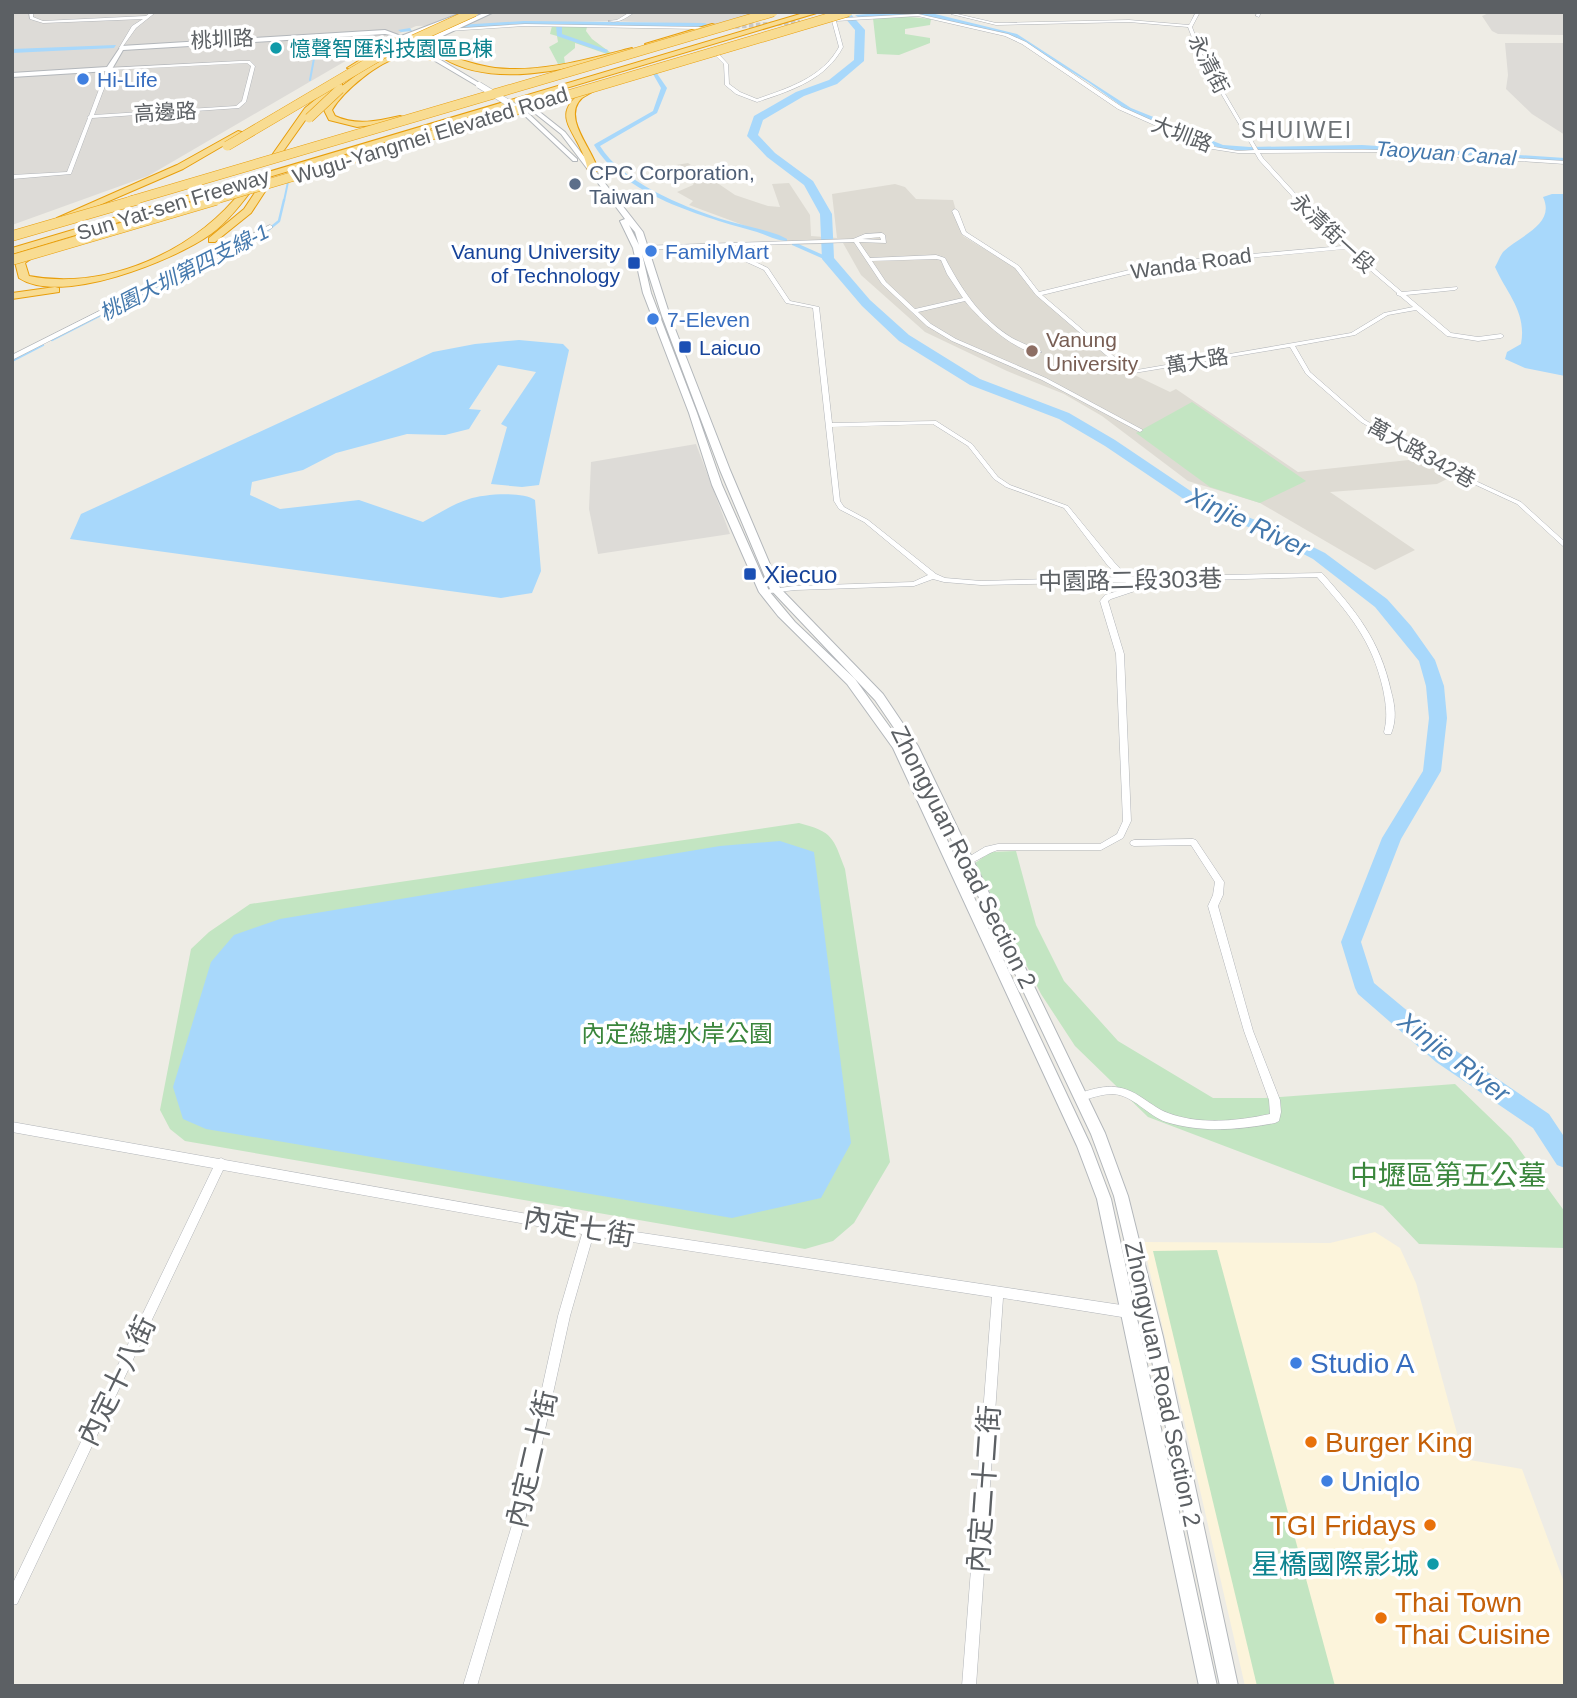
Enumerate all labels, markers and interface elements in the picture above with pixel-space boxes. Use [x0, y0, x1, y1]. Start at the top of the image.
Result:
street label: 桃圳路 [190, 26, 254, 52]
street label: 永清街 [1184, 31, 1234, 97]
place label: 憶聲智匯科技園區B棟 [290, 37, 493, 60]
marker: 憶聲智匯科技園區B棟 [268, 40, 284, 56]
place label: Hi-Life [97, 68, 158, 91]
marker: Hi-Life [75, 71, 91, 87]
street label: Wugu-Yangmei Elevated Road [290, 82, 570, 188]
street label: 高邊路 [133, 99, 197, 125]
street label: 大圳路 [1148, 112, 1216, 156]
district label: SHUIWEI [1241, 117, 1353, 143]
water label: Taoyuan Canal [1375, 137, 1518, 169]
place label: CPC Corporation, Taiwan [589, 161, 755, 208]
street label: Sun Yat-sen Freeway [74, 164, 272, 244]
marker: CPC Corporation, Taiwan [567, 176, 583, 192]
street label: 永清街一段 [1287, 189, 1379, 277]
water label: 桃園大圳第四支線-1 [96, 219, 272, 325]
place label: Vanung University of Technology [451, 240, 620, 287]
place label: FamilyMart [665, 240, 769, 263]
marker: FamilyMart [643, 243, 659, 259]
street label: Wanda Road [1129, 243, 1253, 283]
marker: Vanung University of Technology [626, 255, 642, 271]
place label: 7-Eleven [667, 308, 750, 331]
marker: 7-Eleven [645, 311, 661, 327]
place label: Vanung University [1046, 328, 1139, 375]
place label: Laicuo [699, 336, 761, 359]
marker: Laicuo [677, 339, 693, 355]
marker: Vanung University [1024, 343, 1040, 359]
street label: 萬大路 [1164, 344, 1230, 378]
street label: 萬大路342巷 [1364, 414, 1480, 492]
water label: Xinjie River [1181, 480, 1315, 564]
place label: Xiecuo [764, 561, 837, 588]
street label: 中園路二段303巷 [1038, 565, 1222, 595]
marker: Xiecuo [742, 566, 758, 582]
street label: Zhongyuan Road Section 2 [886, 721, 1042, 993]
water label: Xinjie River [1392, 1005, 1517, 1109]
park label: 內定綠塘水岸公園 [581, 1020, 773, 1047]
park label: 中壢區第五公墓 [1350, 1160, 1546, 1191]
street label: 內定七街 [521, 1202, 637, 1252]
street label: Zhongyuan Road Section 2 [1120, 1239, 1206, 1529]
street label: 內定十八街 [72, 1311, 162, 1451]
place label: Studio A [1310, 1348, 1415, 1379]
marker: Studio A [1288, 1355, 1304, 1371]
street label: 內定二十街 [501, 1387, 563, 1531]
street label: 內定二十二街 [963, 1404, 1005, 1574]
place label: Burger King [1325, 1427, 1473, 1458]
marker: Burger King [1303, 1434, 1319, 1450]
place label: Uniqlo [1341, 1466, 1420, 1497]
marker: Uniqlo [1319, 1473, 1335, 1489]
place label: TGI Fridays [1270, 1510, 1416, 1541]
marker: TGI Fridays [1422, 1517, 1438, 1533]
place label: 星橋國際影城 [1251, 1549, 1419, 1580]
marker: 星橋國際影城 [1425, 1556, 1441, 1572]
place label: Thai Town Thai Cuisine [1395, 1587, 1551, 1650]
marker: Thai Town Thai Cuisine [1373, 1610, 1389, 1626]

